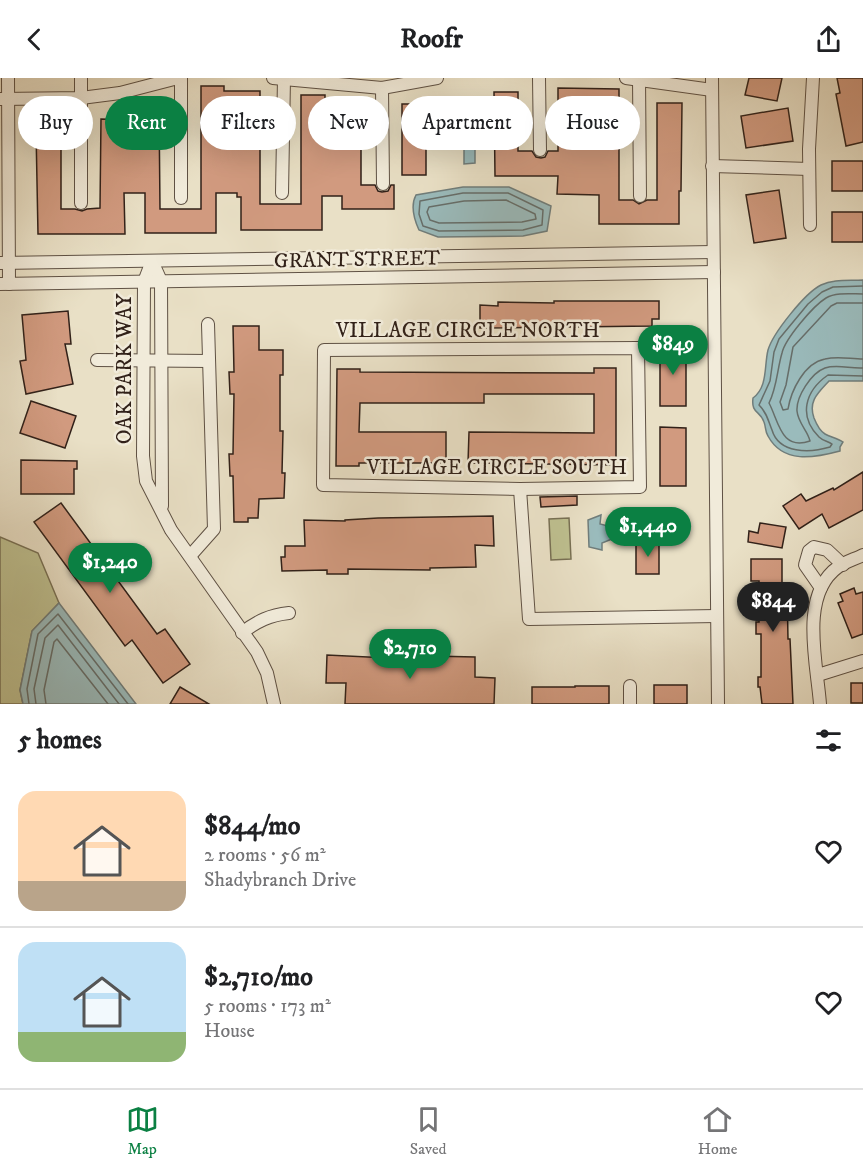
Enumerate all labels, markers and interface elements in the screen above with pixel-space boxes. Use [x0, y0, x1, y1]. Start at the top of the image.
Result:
text: Roofr [400, 22, 463, 56]
icon: back [18, 23, 51, 56]
icon: share [812, 23, 845, 56]
chip: Buy [18, 96, 93, 150]
chip: Rent [105, 96, 188, 150]
chip: Filters [200, 96, 296, 150]
chip: New [308, 96, 389, 150]
chip: Apartment [401, 96, 533, 150]
chip: House [545, 96, 640, 150]
street label: GRANT STREET [274, 246, 440, 274]
street label: OAK PARK WAY [112, 293, 138, 444]
street label: VILLAGE CIRCLE NORTH [335, 318, 600, 344]
pin: $849 [637, 325, 709, 376]
text: $849 [652, 332, 694, 357]
street label: VILLAGE CIRCLE SOUTH [366, 455, 627, 481]
pin: $1,440 [599, 507, 697, 558]
text: $1,440 [619, 514, 677, 539]
pin: $1,240 [61, 543, 159, 594]
text: $1,240 [82, 550, 138, 575]
pin: $844 [737, 582, 809, 633]
text: $844 [751, 589, 795, 614]
pin: $2,710 [361, 629, 459, 680]
text: $2,710 [383, 636, 437, 661]
text: 5 homes [18, 724, 102, 757]
icon: filters [812, 724, 845, 757]
text: $844/mo [204, 810, 300, 843]
icon: home [66, 815, 138, 887]
icon: heart [812, 835, 845, 868]
text: 2 rooms · 56 m² [204, 843, 326, 868]
text: Shadybranch Drive [204, 868, 356, 893]
text: $2,710/mo [204, 961, 313, 994]
icon: home [66, 966, 138, 1038]
icon: heart [812, 986, 845, 1019]
text: 5 rooms · 173 m² [204, 994, 331, 1019]
text: House [204, 1019, 255, 1044]
tab: Map [126, 1103, 159, 1159]
tab: Saved [410, 1103, 447, 1159]
tab: Home [698, 1103, 737, 1159]

